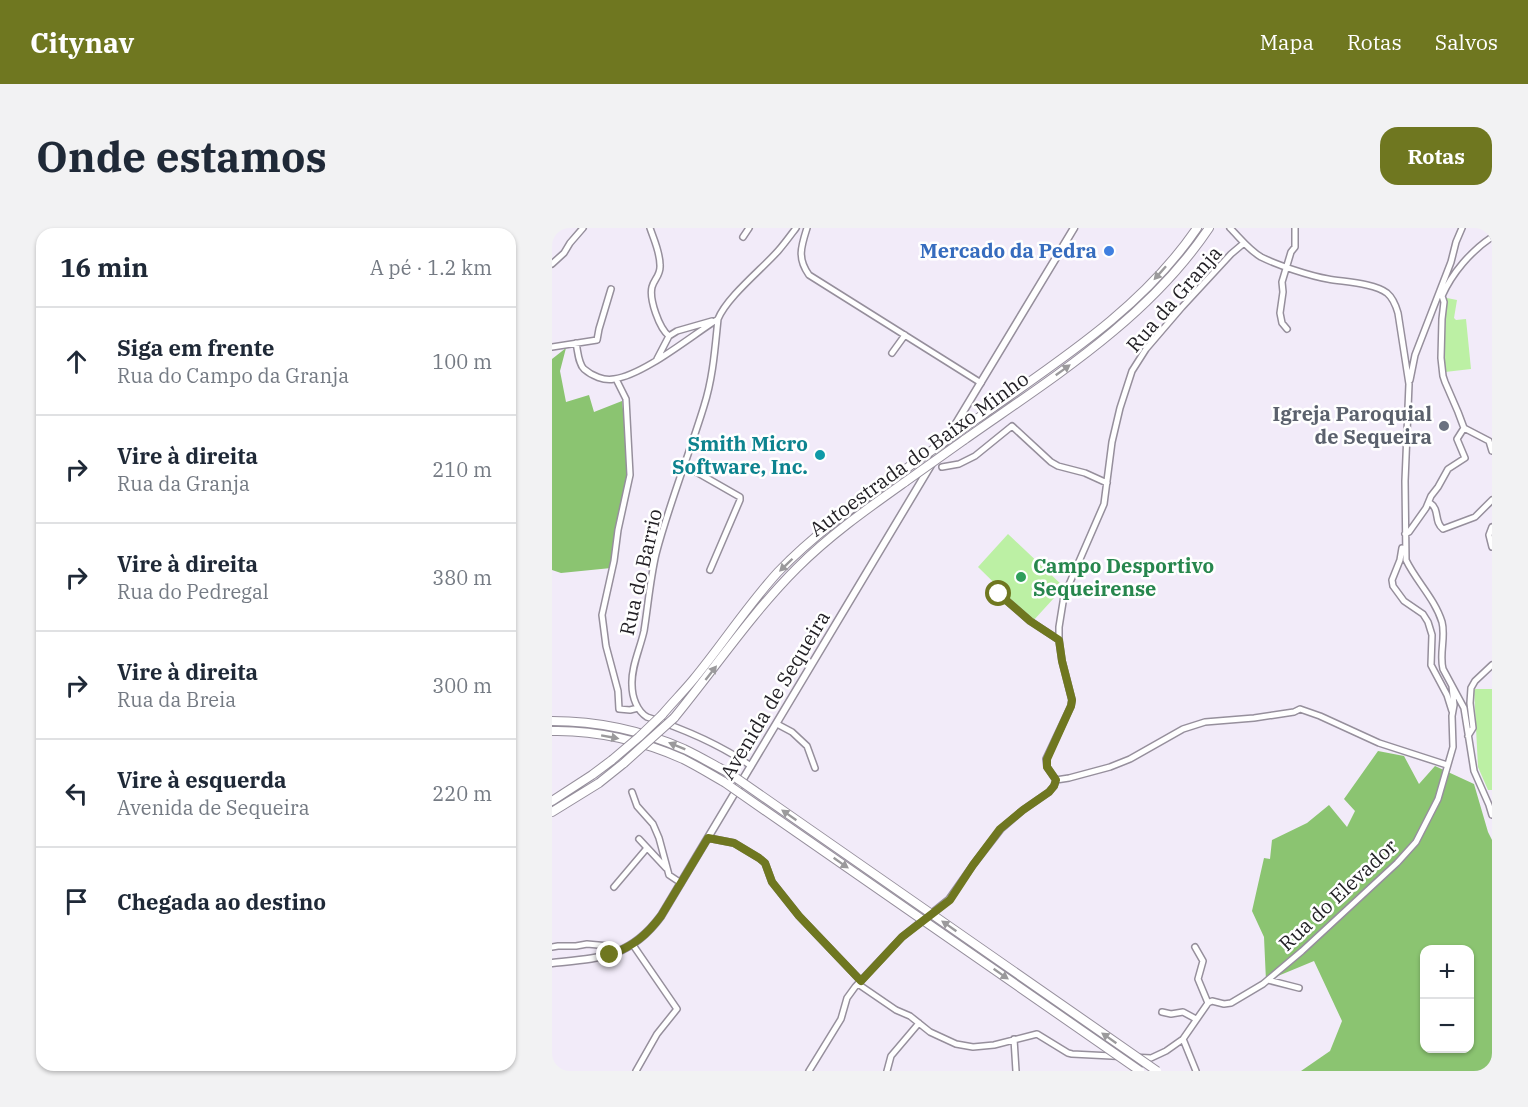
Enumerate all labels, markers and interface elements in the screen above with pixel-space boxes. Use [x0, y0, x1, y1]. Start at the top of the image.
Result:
text: Citynav [30, 24, 134, 61]
text: Mapa [1260, 28, 1314, 56]
text: Rotas [1347, 28, 1402, 56]
text: Salvos [1435, 28, 1498, 56]
button: Rotas [1380, 127, 1492, 185]
text: Onde estamos [36, 129, 327, 184]
place label: Mercado da Pedra [920, 237, 1097, 264]
street label: Rua da Granja [1120, 240, 1227, 358]
marker: Mercado da Pedra [1102, 244, 1116, 258]
text: 16 min [60, 250, 148, 284]
text: A pé · 1.2 km [370, 254, 492, 281]
one-way arrow [1153, 266, 1167, 281]
text: Siga em frente [117, 333, 274, 362]
icon: ahead [60, 345, 93, 378]
text: 100 m [432, 348, 492, 375]
text: Rua do Campo da Granja [117, 362, 349, 389]
one-way arrow [1056, 364, 1071, 376]
street label: Autoestrada do Baixo Minho [804, 365, 1034, 542]
place label: Igreja Paroquial de Sequeira [1273, 400, 1432, 450]
marker: Igreja Paroquial de Sequeira [1437, 419, 1451, 433]
place label: Smith Micro Software, Inc. [672, 430, 808, 480]
text: Vire à direita [117, 441, 258, 470]
marker: Smith Micro Software, Inc. [813, 448, 827, 462]
icon: right [60, 453, 93, 486]
text: 210 m [432, 456, 492, 483]
text: Rua da Granja [117, 470, 250, 497]
street label: Rua do Barrio [613, 506, 668, 638]
text: Vire à direita [117, 549, 258, 578]
place label: Campo Desportivo Sequeirense [1033, 552, 1214, 602]
one-way arrow [779, 558, 794, 572]
icon: right [60, 561, 93, 594]
text: 380 m [432, 564, 492, 591]
marker: Campo Desportivo Sequeirense [1014, 570, 1028, 584]
text: Rua do Pedregal [117, 578, 269, 605]
route start [985, 580, 1011, 606]
street label: Avenida de Sequeira [713, 605, 836, 784]
text: Vire à direita [117, 657, 258, 686]
one-way arrow [704, 665, 716, 680]
icon: right [60, 669, 93, 702]
text: 300 m [432, 672, 492, 699]
text: Rua da Breia [117, 686, 236, 713]
one-way arrow [601, 733, 620, 742]
one-way arrow [668, 741, 686, 751]
text: Vire à esquerda [117, 765, 287, 794]
icon: left [60, 777, 93, 810]
text: 220 m [432, 780, 492, 807]
text: Avenida de Sequeira [117, 794, 310, 821]
one-way arrow [781, 810, 797, 821]
street label: Rua do Elevador [1273, 833, 1403, 957]
one-way arrow [832, 857, 848, 869]
icon: arrive [60, 885, 93, 918]
text: Chegada ao destino [117, 887, 326, 916]
one-way arrow [941, 921, 957, 932]
route end [596, 941, 622, 967]
map controls [1420, 945, 1474, 1053]
button: + [1420, 945, 1474, 999]
one-way arrow [993, 968, 1009, 979]
button: − [1420, 999, 1474, 1053]
one-way arrow [1101, 1033, 1117, 1044]

